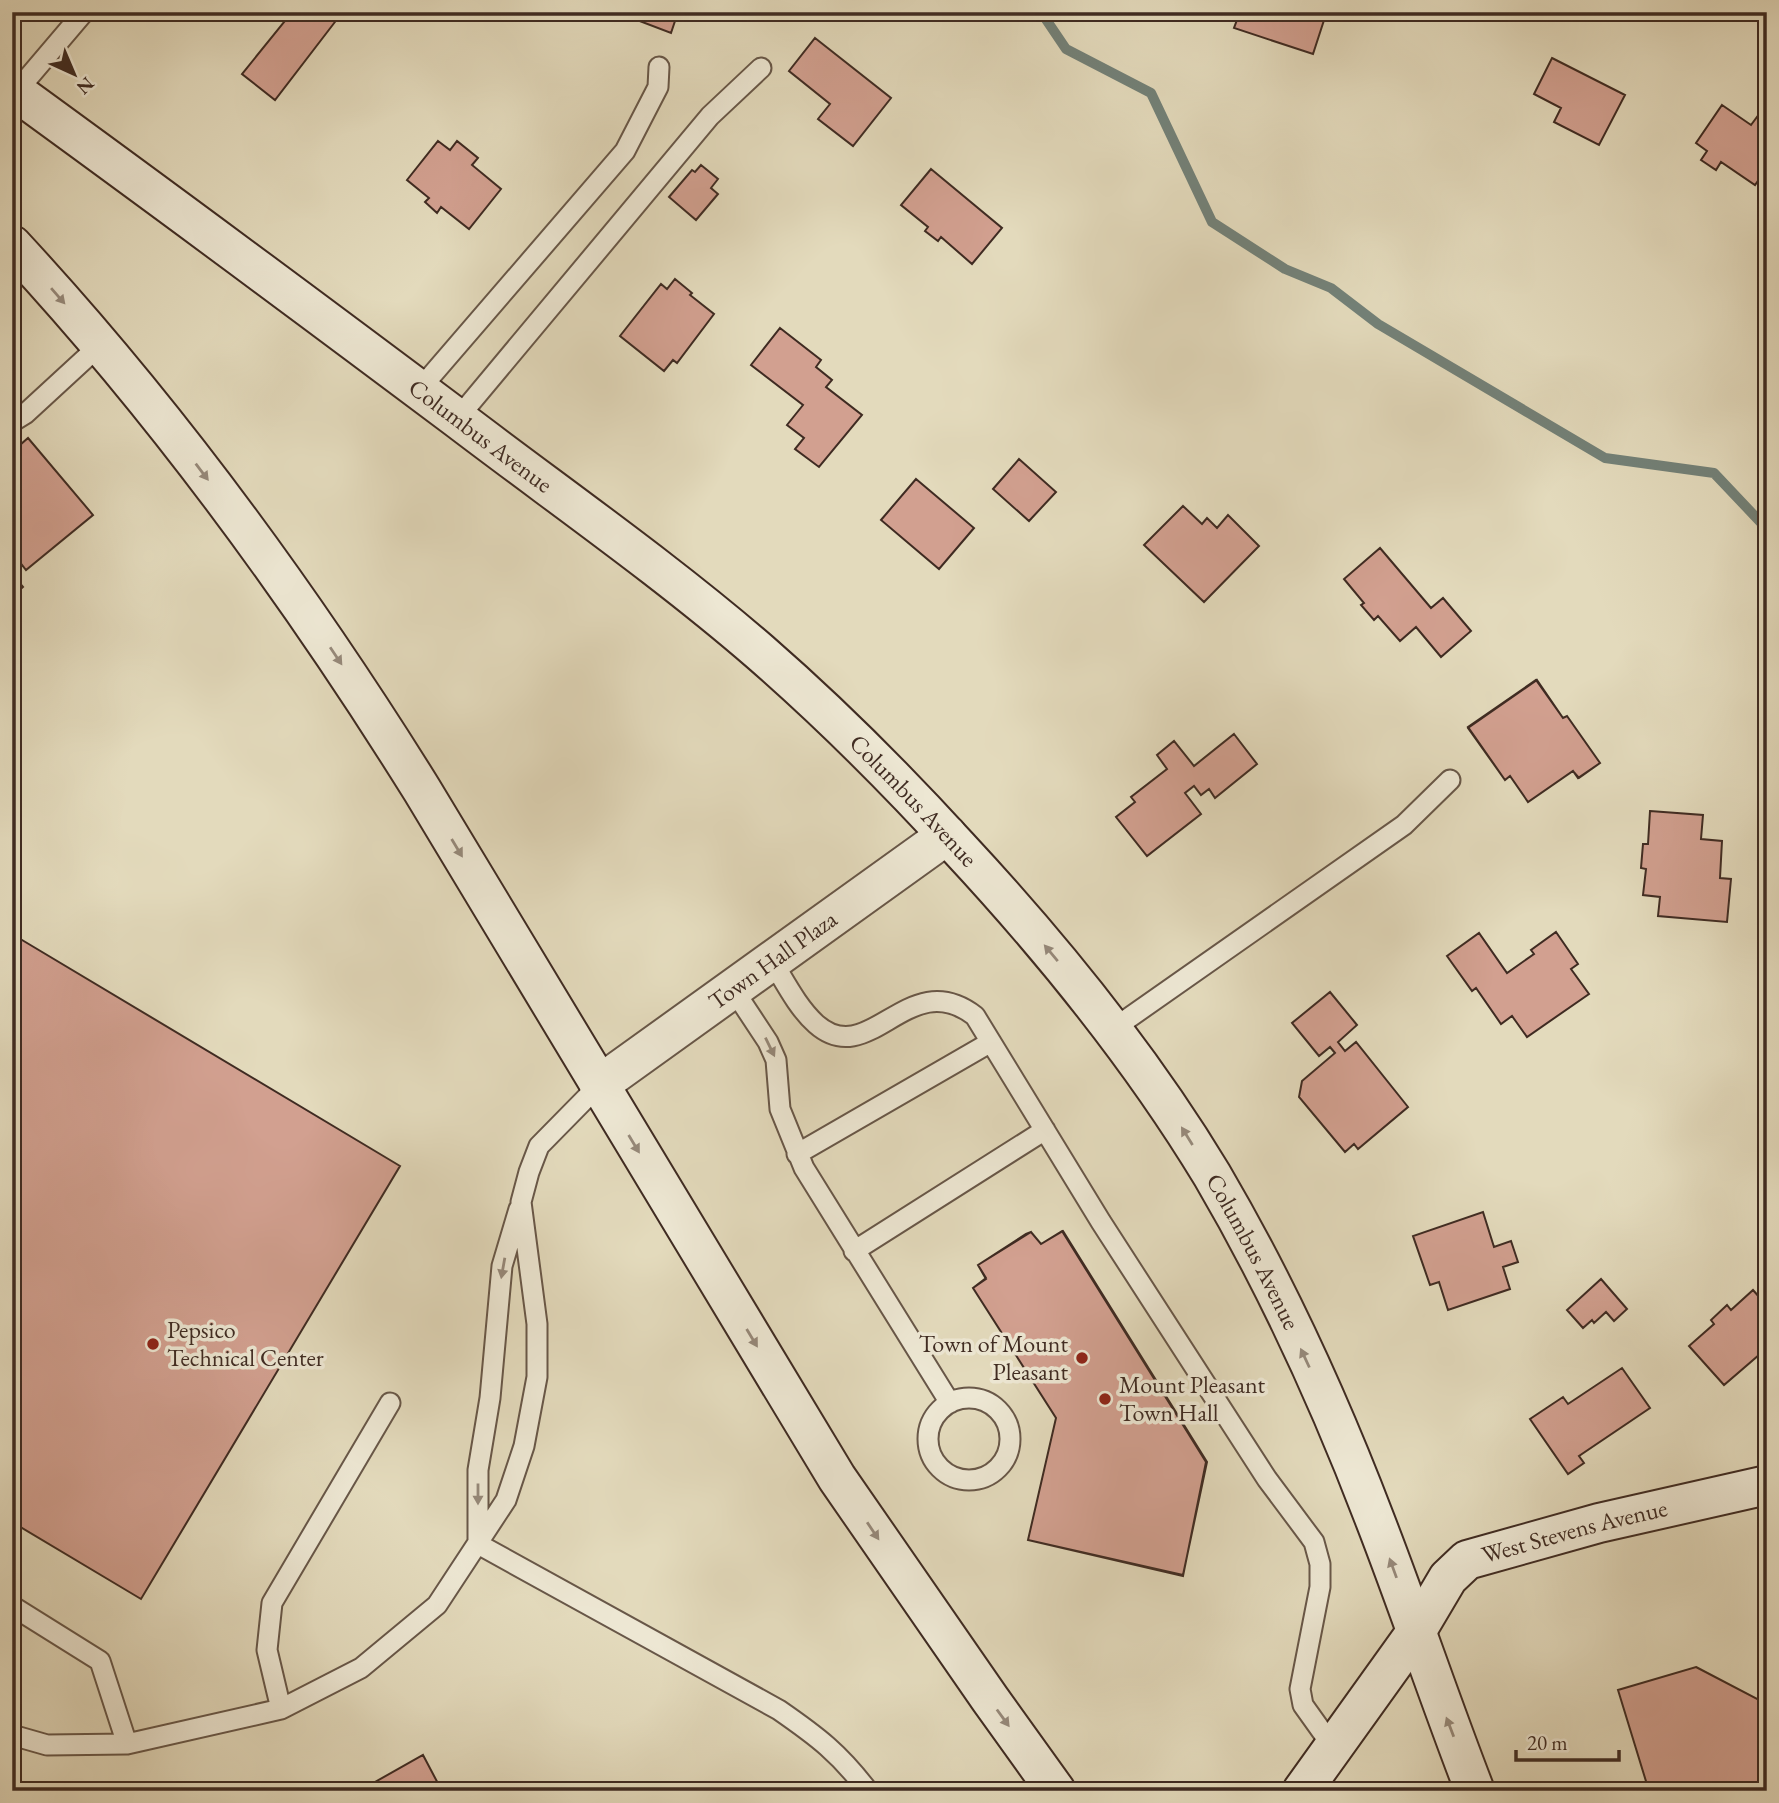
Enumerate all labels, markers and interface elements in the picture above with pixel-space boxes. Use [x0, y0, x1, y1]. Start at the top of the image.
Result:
north arrow [38, 38, 108, 108]
text: N [71, 72, 100, 101]
one-way arrow [50, 287, 66, 305]
street label: Columbus Avenue [403, 371, 559, 500]
one-way arrow [195, 462, 210, 480]
one-way arrow [329, 647, 343, 665]
street label: Columbus Avenue [843, 727, 985, 873]
one-way arrow [451, 839, 463, 858]
street label: Town Hall Plaza [702, 903, 843, 1016]
one-way arrow [1044, 945, 1059, 963]
one-way arrow [764, 1037, 775, 1057]
one-way arrow [1180, 1126, 1193, 1146]
one-way arrow [628, 1134, 640, 1153]
street label: Columbus Avenue [1200, 1168, 1307, 1335]
one-way arrow [497, 1257, 508, 1279]
place label: Pepsico Technical Center [167, 1314, 324, 1373]
place label: Town of Mount Pleasant [919, 1328, 1068, 1387]
one-way arrow [745, 1329, 758, 1348]
marker: Pepsico Technical Center [145, 1336, 161, 1352]
one-way arrow [1300, 1348, 1311, 1368]
marker: Town of Mount Pleasant [1074, 1350, 1090, 1366]
place label: Mount Pleasant Town Hall [1119, 1369, 1266, 1428]
marker: Mount Pleasant Town Hall [1097, 1391, 1113, 1407]
one-way arrow [472, 1483, 484, 1505]
street label: West Stevens Avenue [1478, 1492, 1670, 1570]
one-way arrow [866, 1522, 880, 1540]
one-way arrow [1387, 1557, 1398, 1578]
one-way arrow [996, 1709, 1010, 1727]
one-way arrow [1445, 1717, 1456, 1738]
scale bar [1516, 1719, 1620, 1763]
text: 20 m [1527, 1729, 1568, 1756]

